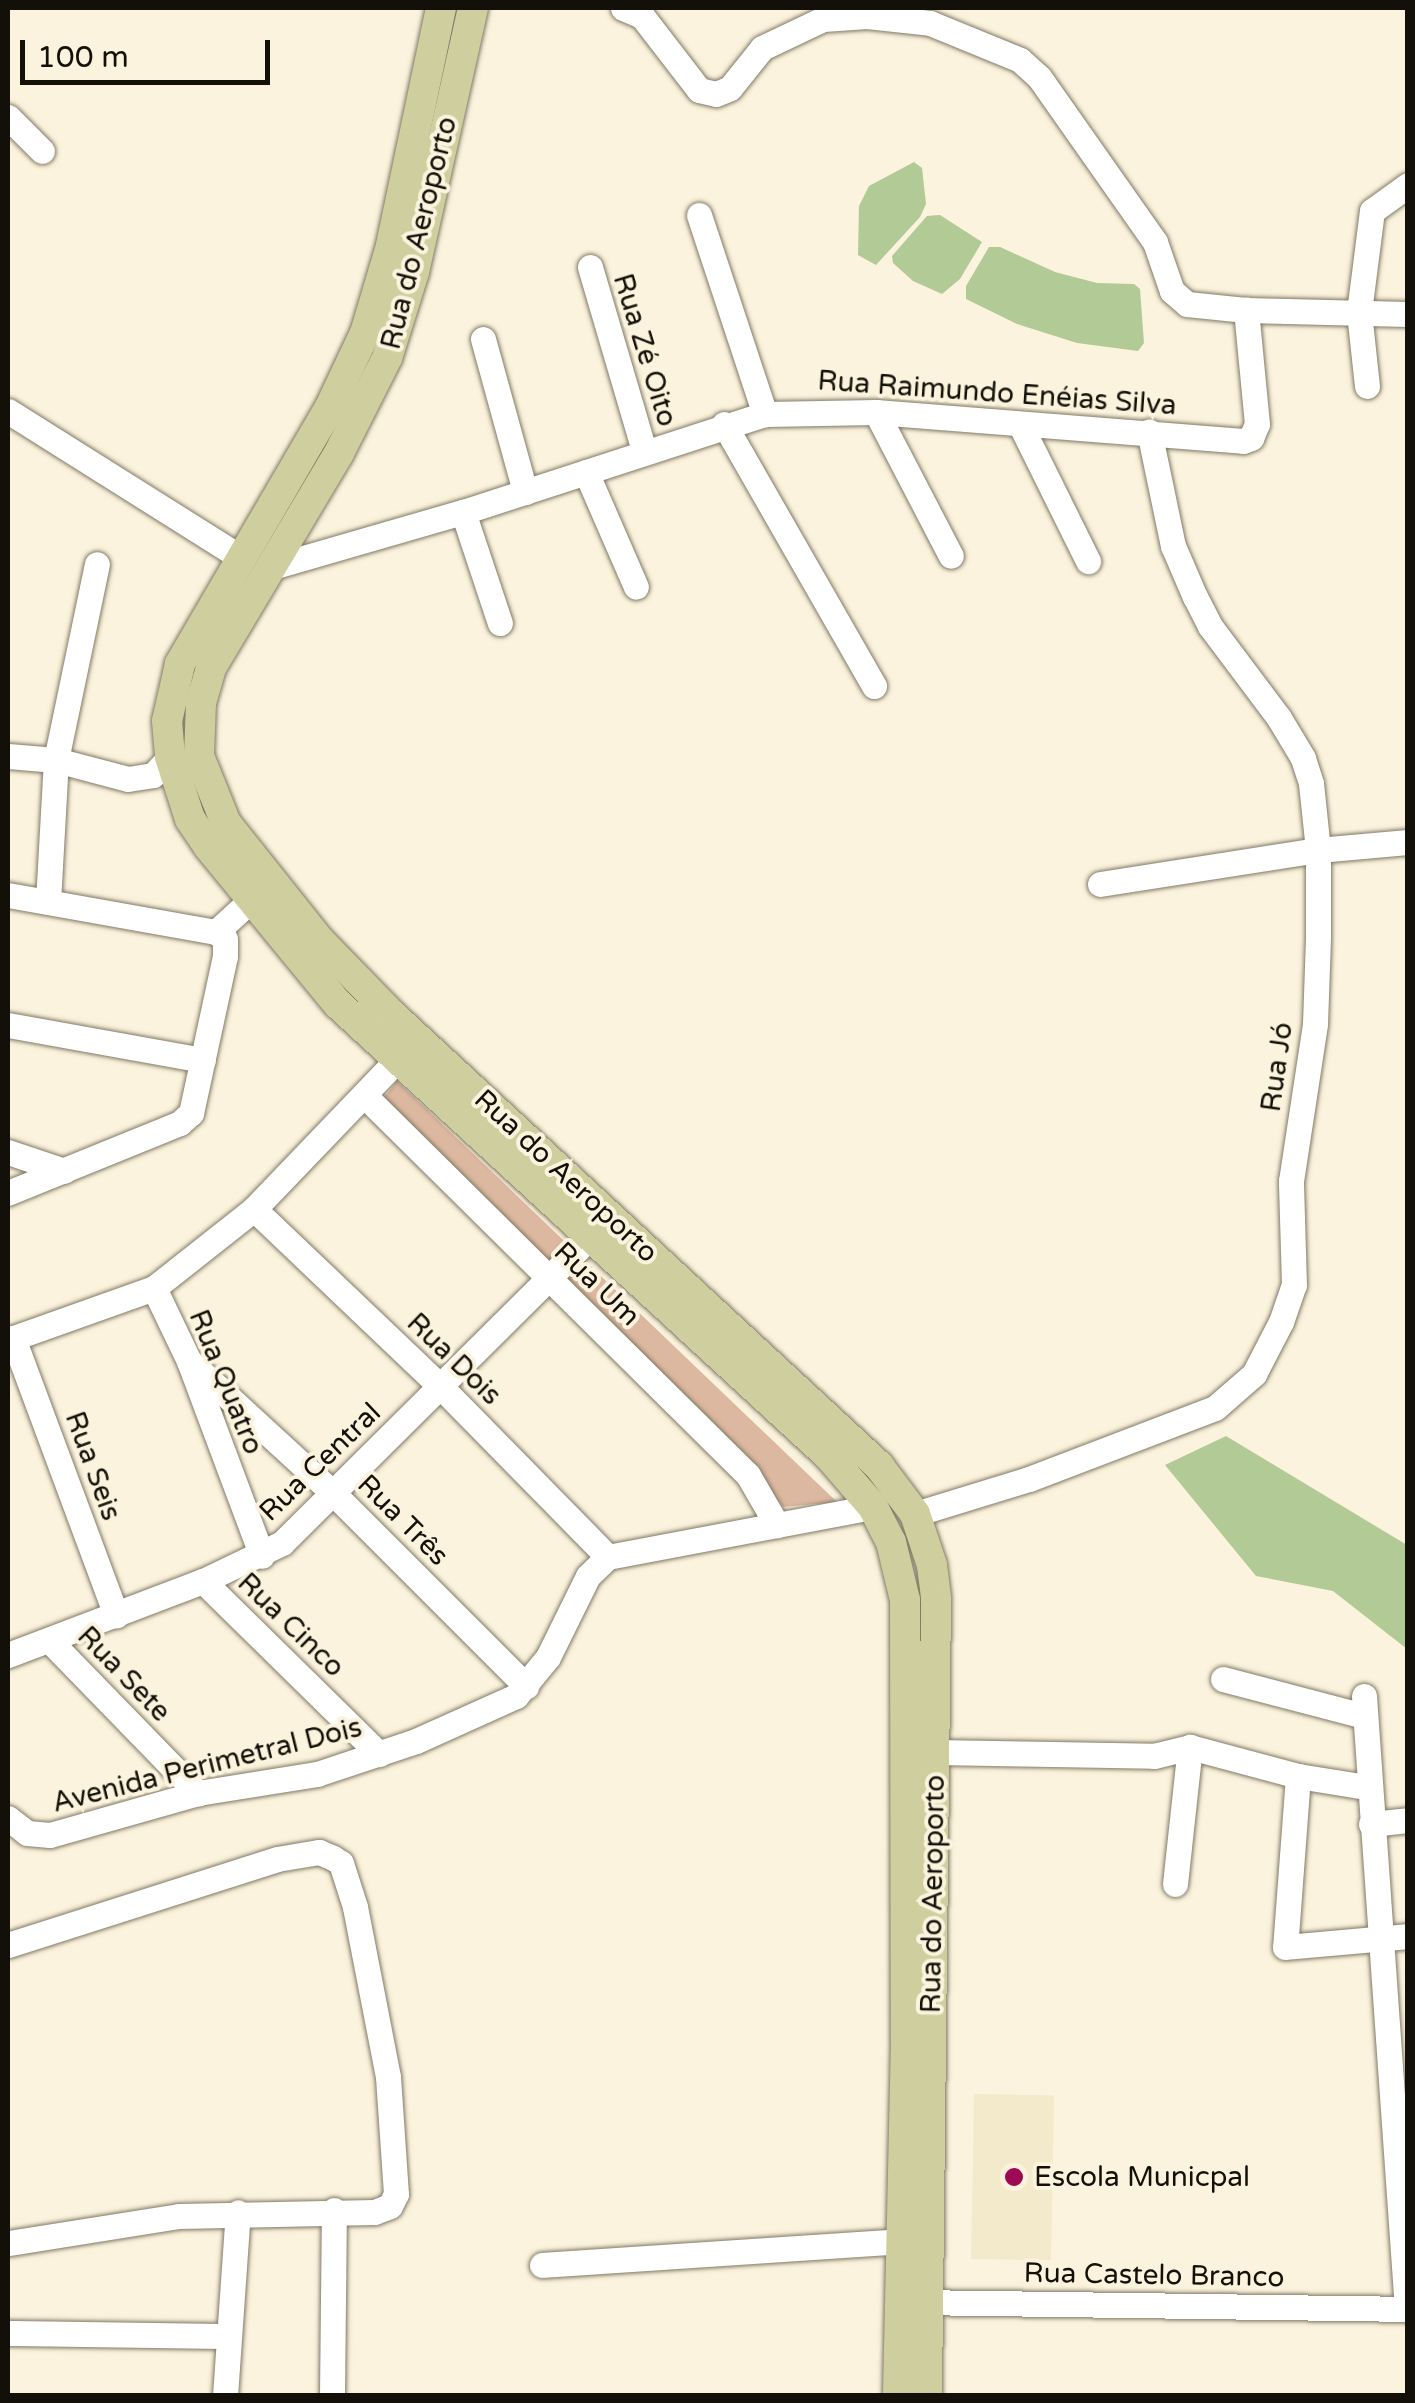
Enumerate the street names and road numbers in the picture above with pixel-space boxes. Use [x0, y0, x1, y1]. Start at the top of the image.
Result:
street label: Rua do Aeroporto [374, 113, 464, 353]
street label: Rua Zé Oito [606, 270, 684, 430]
street label: Rua Raimundo Enéias Silva [816, 364, 1178, 422]
street label: Rua Jó [1254, 1020, 1300, 1114]
street label: Rua do Aeroporto [467, 1082, 665, 1270]
street label: Rua Um [547, 1235, 647, 1333]
street label: Rua Quatro [182, 1305, 270, 1459]
street label: Rua Dois [400, 1306, 508, 1412]
street label: Rua Central [252, 1396, 388, 1528]
street label: Rua Seis [58, 1407, 128, 1525]
street label: Rua Três [350, 1467, 456, 1573]
street label: Rua Cinco [231, 1566, 351, 1684]
street label: Rua Sete [70, 1619, 178, 1729]
street label: Avenida Perimetral Dois [49, 1710, 365, 1820]
street label: Rua do Aeroporto [914, 1774, 952, 2014]
street label: Rua Castelo Branco [1023, 2256, 1285, 2294]

